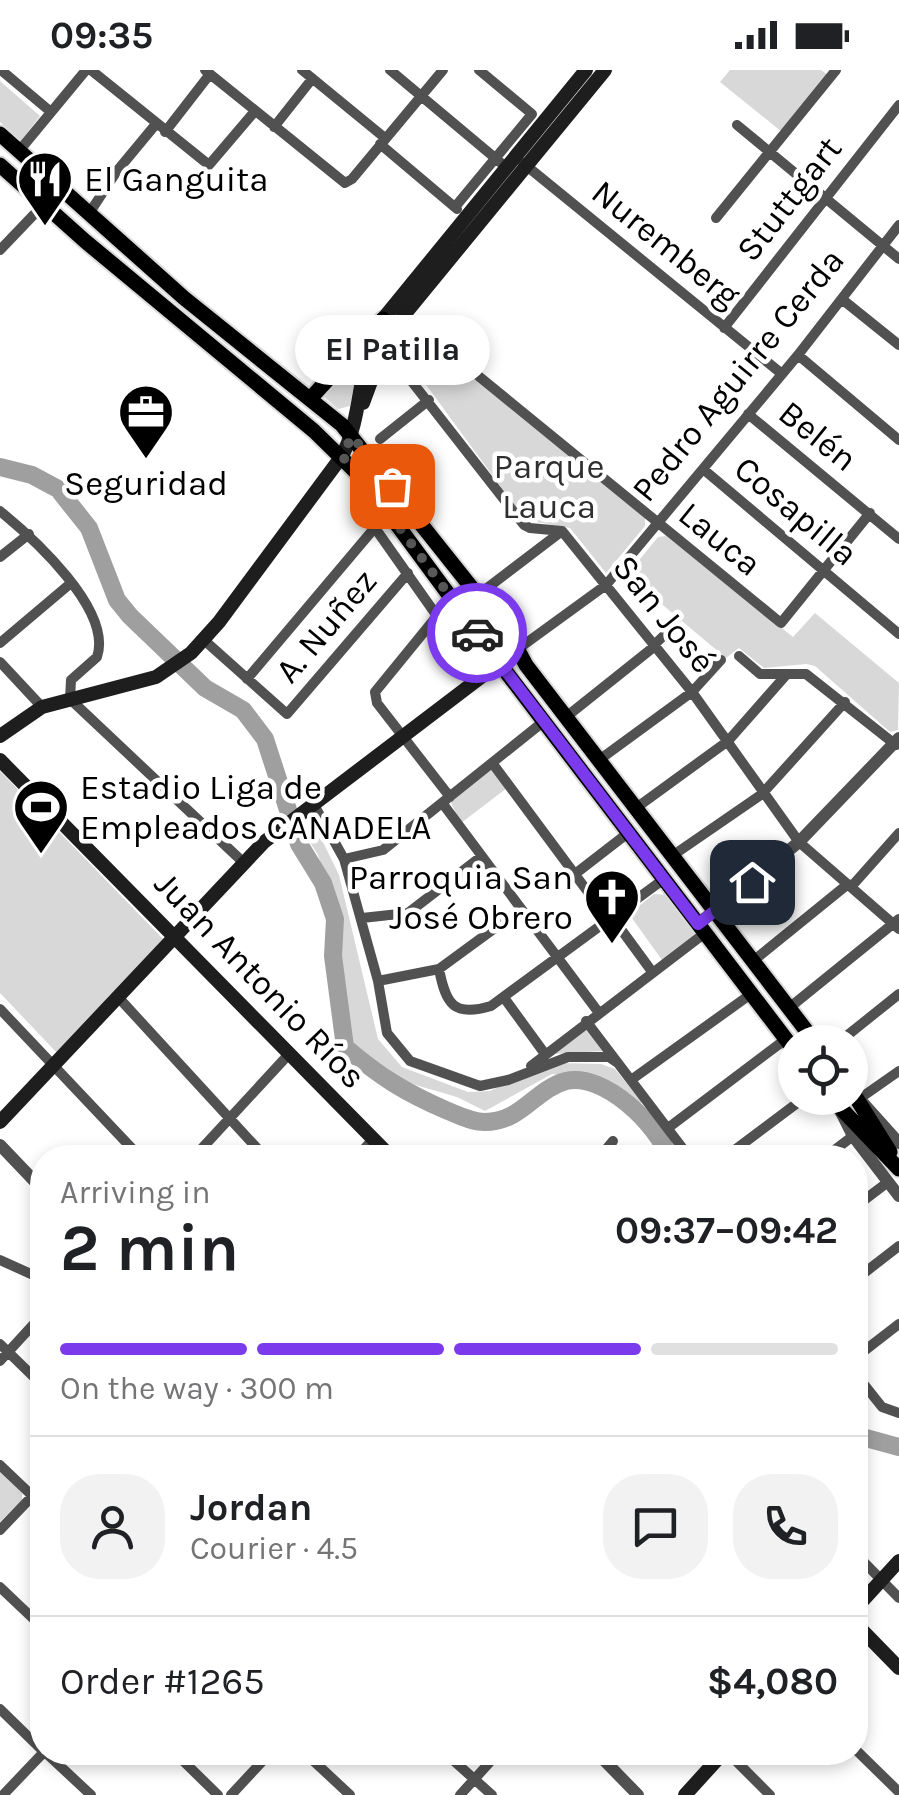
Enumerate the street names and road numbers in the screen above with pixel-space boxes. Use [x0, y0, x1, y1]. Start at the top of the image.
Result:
street label: Stuttgart [728, 129, 850, 269]
street label: Nuremberg [584, 172, 749, 316]
street label: Pedro Aguirre Cerda [623, 240, 853, 510]
street label: Belén [771, 392, 865, 480]
street label: Cosapilla [726, 448, 866, 574]
street label: Lauca [671, 493, 769, 585]
street label: San José [604, 547, 724, 681]
street label: A. Nuñez [267, 561, 385, 691]
street label: Juan Antonio Ríos [146, 863, 374, 1097]

